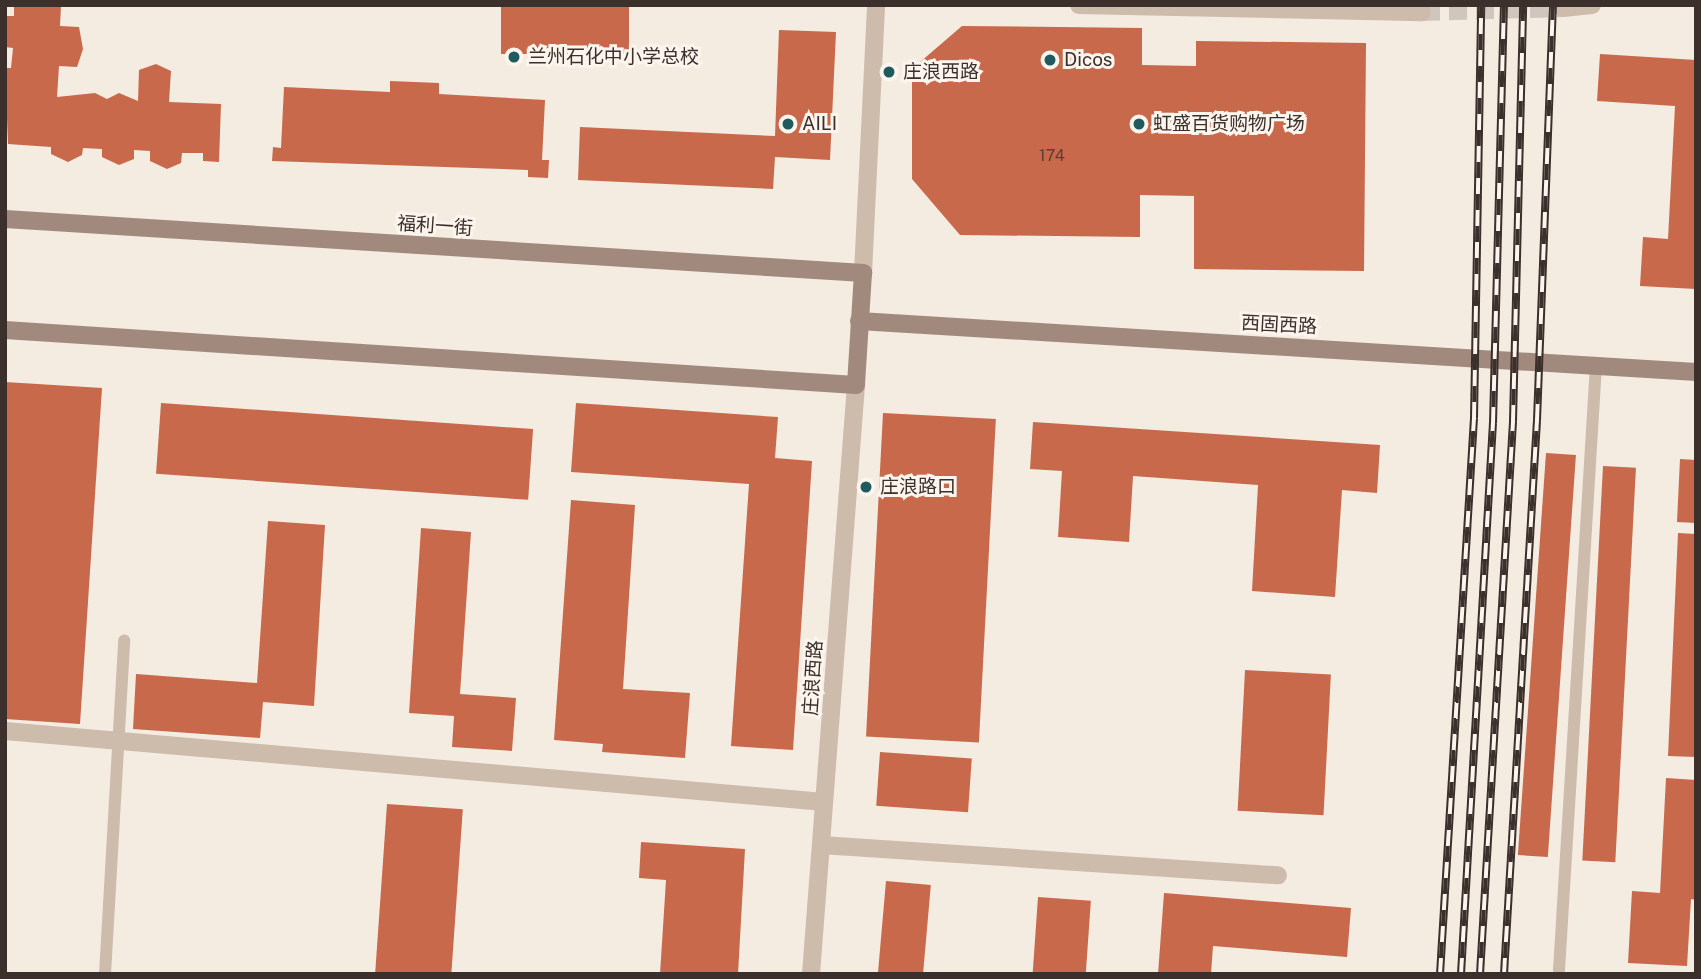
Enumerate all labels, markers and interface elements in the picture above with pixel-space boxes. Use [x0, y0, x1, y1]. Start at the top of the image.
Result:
place label: 兰州石化中小学总校 [528, 46, 699, 68]
marker: 兰州石化中小学总校 [506, 49, 522, 65]
place label: Dicos [1064, 49, 1112, 71]
marker: Dicos [1042, 52, 1058, 68]
place label: 庄浪西路 [903, 61, 979, 83]
marker: 庄浪西路 [881, 64, 897, 80]
place label: AILI [802, 113, 837, 135]
place label: 虹盛百货购物广场 [1153, 113, 1305, 135]
marker: AILI [780, 116, 796, 132]
marker: 虹盛百货购物广场 [1131, 116, 1147, 132]
house number: 174 [1039, 146, 1065, 166]
street label: 福利一街 [396, 212, 474, 240]
street label: 西固西路 [1240, 312, 1318, 338]
place label: 庄浪路口 [880, 476, 956, 498]
marker: 庄浪路口 [858, 479, 874, 495]
street label: 庄浪西路 [799, 639, 827, 717]

